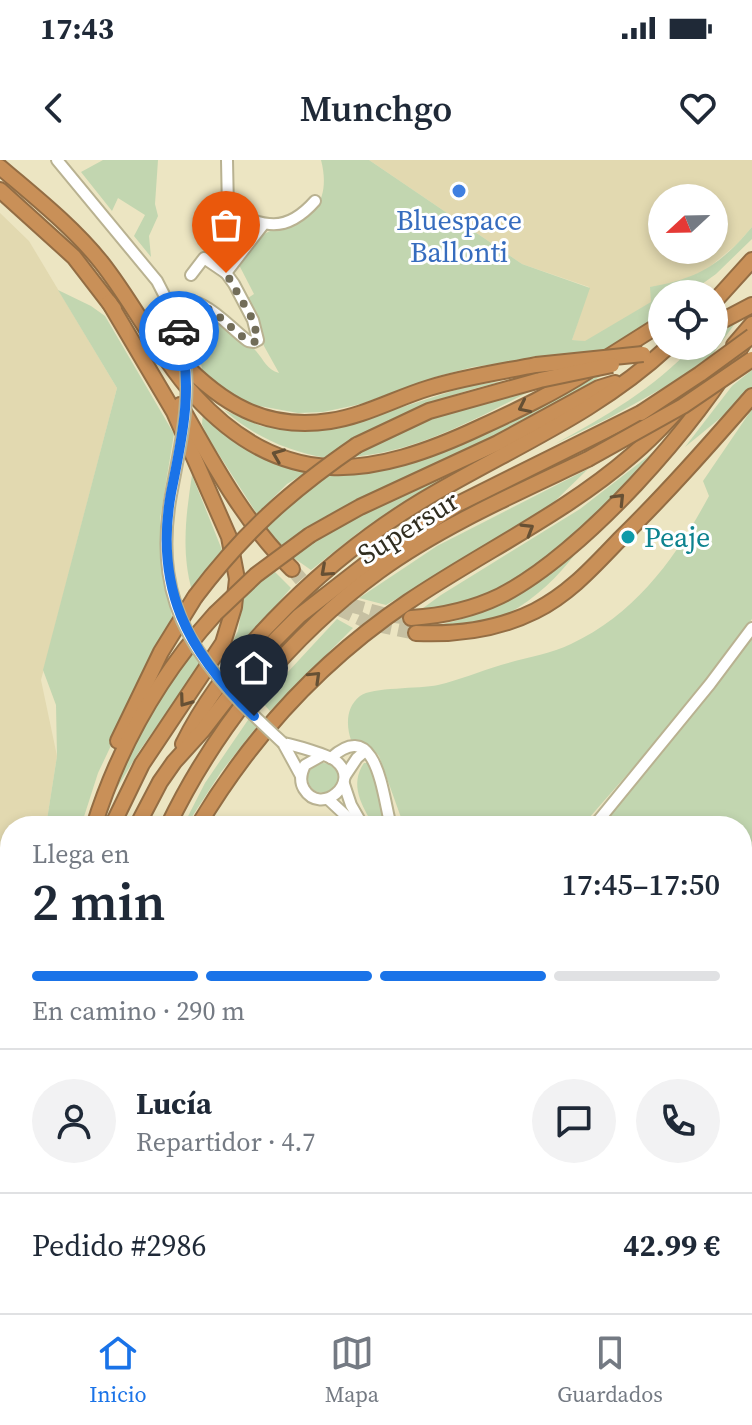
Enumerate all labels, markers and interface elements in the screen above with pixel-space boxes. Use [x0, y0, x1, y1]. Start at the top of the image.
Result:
text: 17:43 [40, 8, 114, 49]
text: Munchgo [300, 84, 452, 133]
icon: back [32, 86, 76, 130]
icon: heart [676, 86, 720, 130]
marker: Bluespace Ballonti [450, 182, 468, 200]
north arrow [648, 184, 728, 264]
map controls [648, 184, 728, 360]
pin [192, 191, 260, 273]
place label: Bluespace Ballonti [396, 201, 522, 271]
icon: bag [204, 203, 248, 247]
button: locate [648, 280, 728, 360]
courier [139, 291, 219, 371]
icon: car [157, 309, 201, 353]
one-way arrow [517, 397, 532, 412]
one-way arrow [272, 448, 286, 465]
street label: Supersur [350, 481, 466, 573]
one-way arrow [609, 494, 624, 508]
place label: Peaje [644, 518, 710, 556]
one-way arrow [519, 523, 534, 539]
marker: Peaje [619, 528, 637, 546]
one-way arrow [320, 561, 335, 575]
pin [220, 634, 288, 716]
icon: home [232, 646, 276, 690]
one-way arrow [306, 672, 320, 686]
one-way arrow [180, 692, 195, 706]
text: Llega en [32, 836, 130, 872]
text: 17:45–17:50 [561, 864, 720, 905]
text: 2 min [32, 866, 165, 937]
text: En camino · 290 m [32, 993, 245, 1029]
button: person [32, 1079, 116, 1163]
button: chat [532, 1079, 616, 1163]
button: phone [636, 1079, 720, 1163]
text: Lucía [136, 1083, 212, 1124]
text: Repartidor · 4.7 [136, 1124, 315, 1160]
text: Pedido #2986 [32, 1225, 207, 1266]
text: 42.99 € [623, 1225, 720, 1266]
tab: Inicio [89, 1331, 147, 1409]
tab: Mapa [325, 1331, 379, 1409]
tab: Guardados [557, 1331, 663, 1409]

